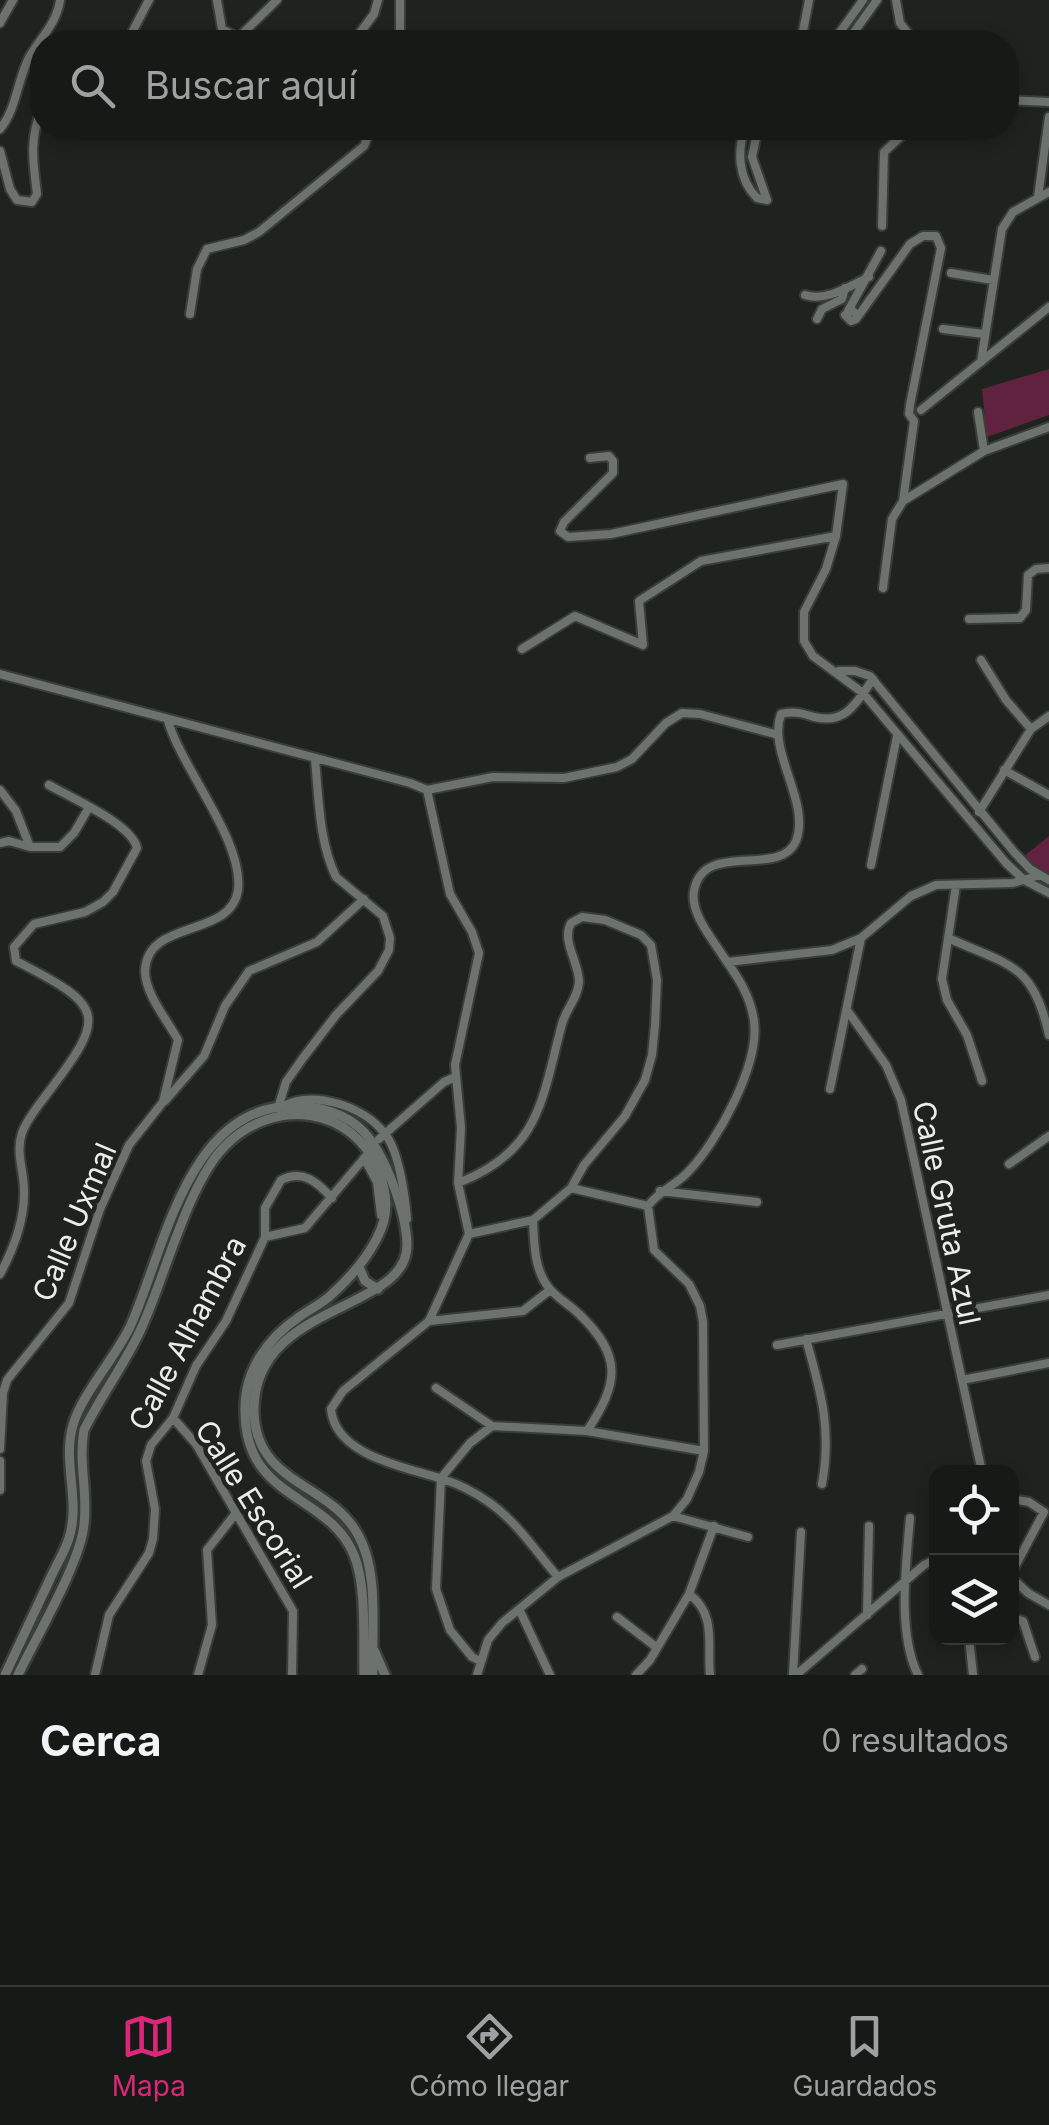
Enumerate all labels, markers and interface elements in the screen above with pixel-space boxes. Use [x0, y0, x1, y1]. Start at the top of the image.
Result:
search box [30, 30, 1019, 140]
icon: search [65, 58, 120, 113]
text: Buscar aquí [145, 62, 357, 108]
street label: Calle Gruta Azul [906, 1098, 988, 1328]
street label: Calle Uxmal [25, 1138, 123, 1306]
street label: Calle Alhambra [121, 1230, 253, 1436]
street label: Calle Escorial [188, 1413, 320, 1595]
map controls [929, 1465, 1019, 1645]
button: locate [929, 1465, 1019, 1555]
button: layers [929, 1555, 1019, 1645]
text: Cerca [40, 1715, 162, 1766]
text: 0 resultados [821, 1721, 1009, 1760]
tab: Mapa [112, 2009, 186, 2103]
tab: Cómo llegar [409, 2009, 569, 2103]
tab: Guardados [792, 2009, 937, 2103]

